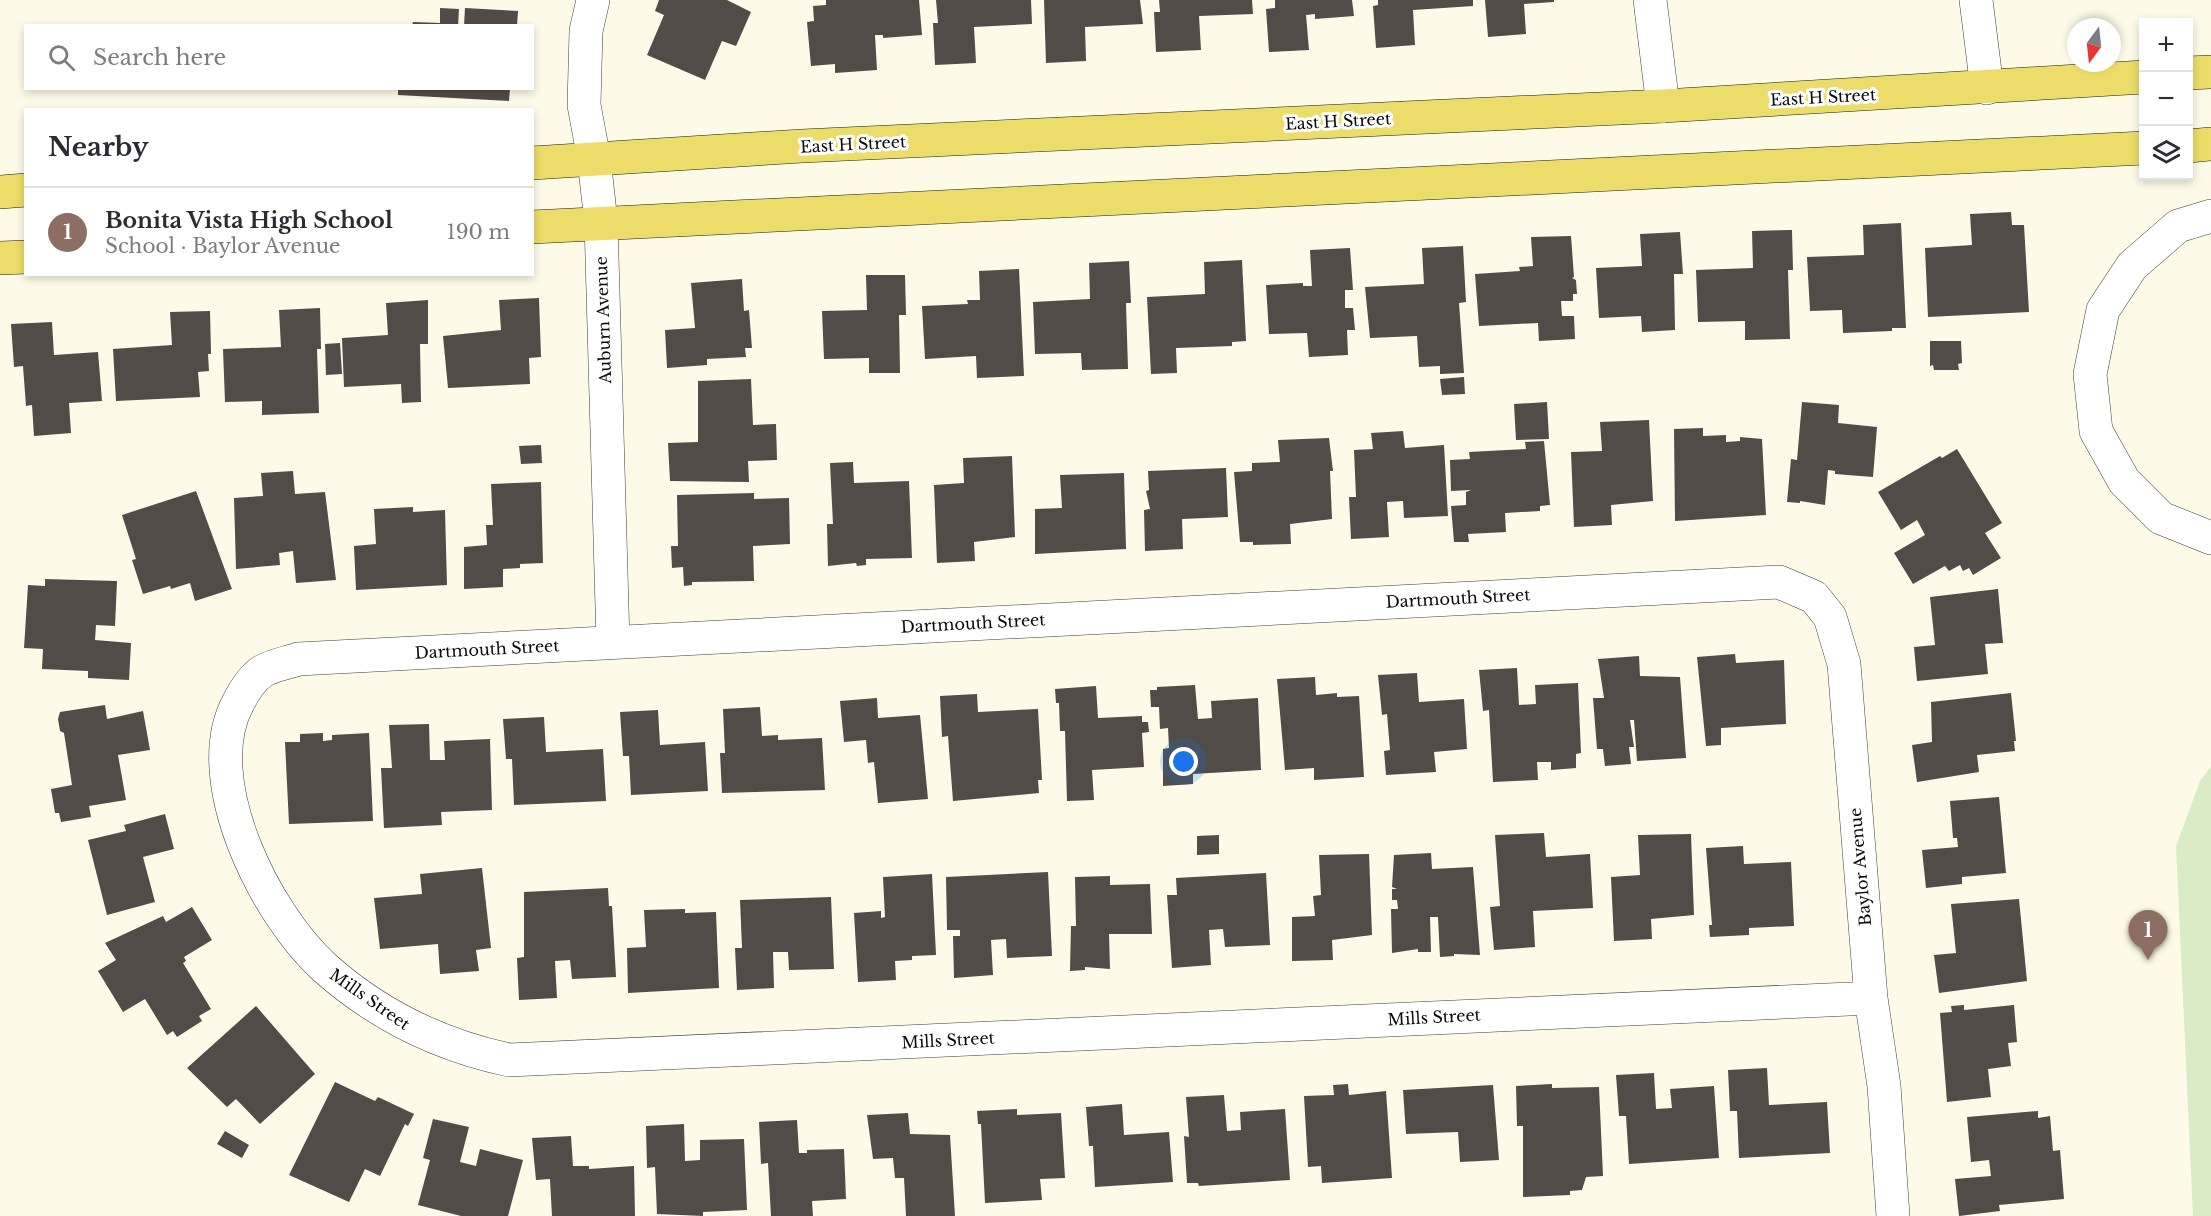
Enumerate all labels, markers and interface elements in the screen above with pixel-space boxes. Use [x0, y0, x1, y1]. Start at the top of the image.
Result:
north arrow [2067, 18, 2121, 72]
map controls [2139, 18, 2193, 180]
button: + [2139, 18, 2193, 72]
search box [24, 24, 534, 90]
icon: search [45, 41, 78, 74]
text: Search here [93, 44, 226, 71]
button: − [2139, 72, 2193, 126]
street label: East H Street [1770, 84, 1876, 110]
street label: East H Street [1285, 108, 1391, 134]
button: layers [2139, 126, 2193, 180]
text: Nearby [48, 131, 149, 163]
street label: East H Street [800, 131, 906, 157]
text: Bonita Vista High School [105, 207, 393, 234]
text: 1 [63, 220, 72, 244]
text: 190 m [447, 220, 510, 244]
text: School · Baylor Avenue [105, 234, 341, 258]
street label: Auburn Avenue [591, 256, 615, 385]
street label: Dartmouth Street [1385, 584, 1531, 612]
street label: Dartmouth Street [900, 609, 1046, 637]
street label: Dartmouth Street [414, 635, 560, 663]
your location [1169, 747, 1198, 776]
street label: Baylor Avenue [1845, 807, 1875, 927]
pin: 1 [2128, 910, 2168, 960]
street label: Mills Street [326, 964, 414, 1034]
street label: Mills Street [1387, 1005, 1481, 1029]
street label: Mills Street [901, 1028, 995, 1052]

